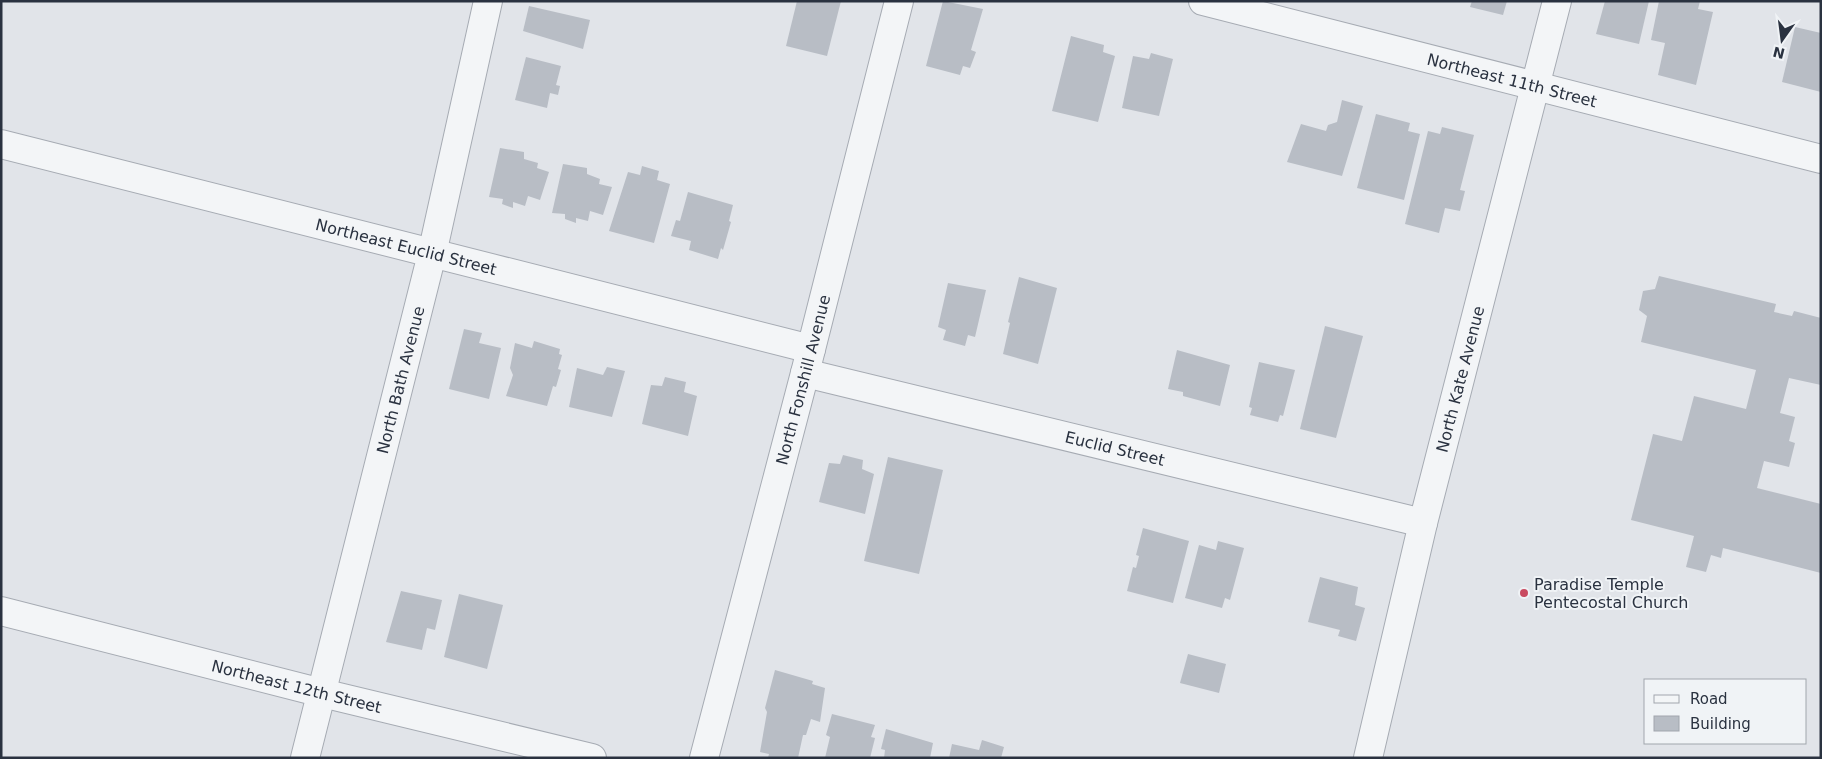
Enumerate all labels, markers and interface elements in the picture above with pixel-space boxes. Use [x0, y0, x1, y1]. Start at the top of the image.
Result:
north arrow [1757, 15, 1807, 65]
text: N [1771, 43, 1786, 62]
street label: Northeast 11th Street [1425, 49, 1599, 111]
street label: Northeast Euclid Street [314, 215, 499, 279]
street label: North Fonshill Avenue [772, 293, 834, 467]
street label: North Bath Avenue [373, 304, 428, 456]
street label: North Kate Avenue [1432, 304, 1488, 454]
street label: Euclid Street [1063, 427, 1167, 469]
place label: Paradise Temple Pentecostal Church [1534, 575, 1688, 612]
marker: Paradise Temple Pentecostal Church [1518, 587, 1530, 599]
street label: Northeast 12th Street [210, 656, 384, 717]
legend [1644, 679, 1807, 744]
text: Road [1690, 690, 1728, 708]
text: Building [1690, 715, 1751, 733]

